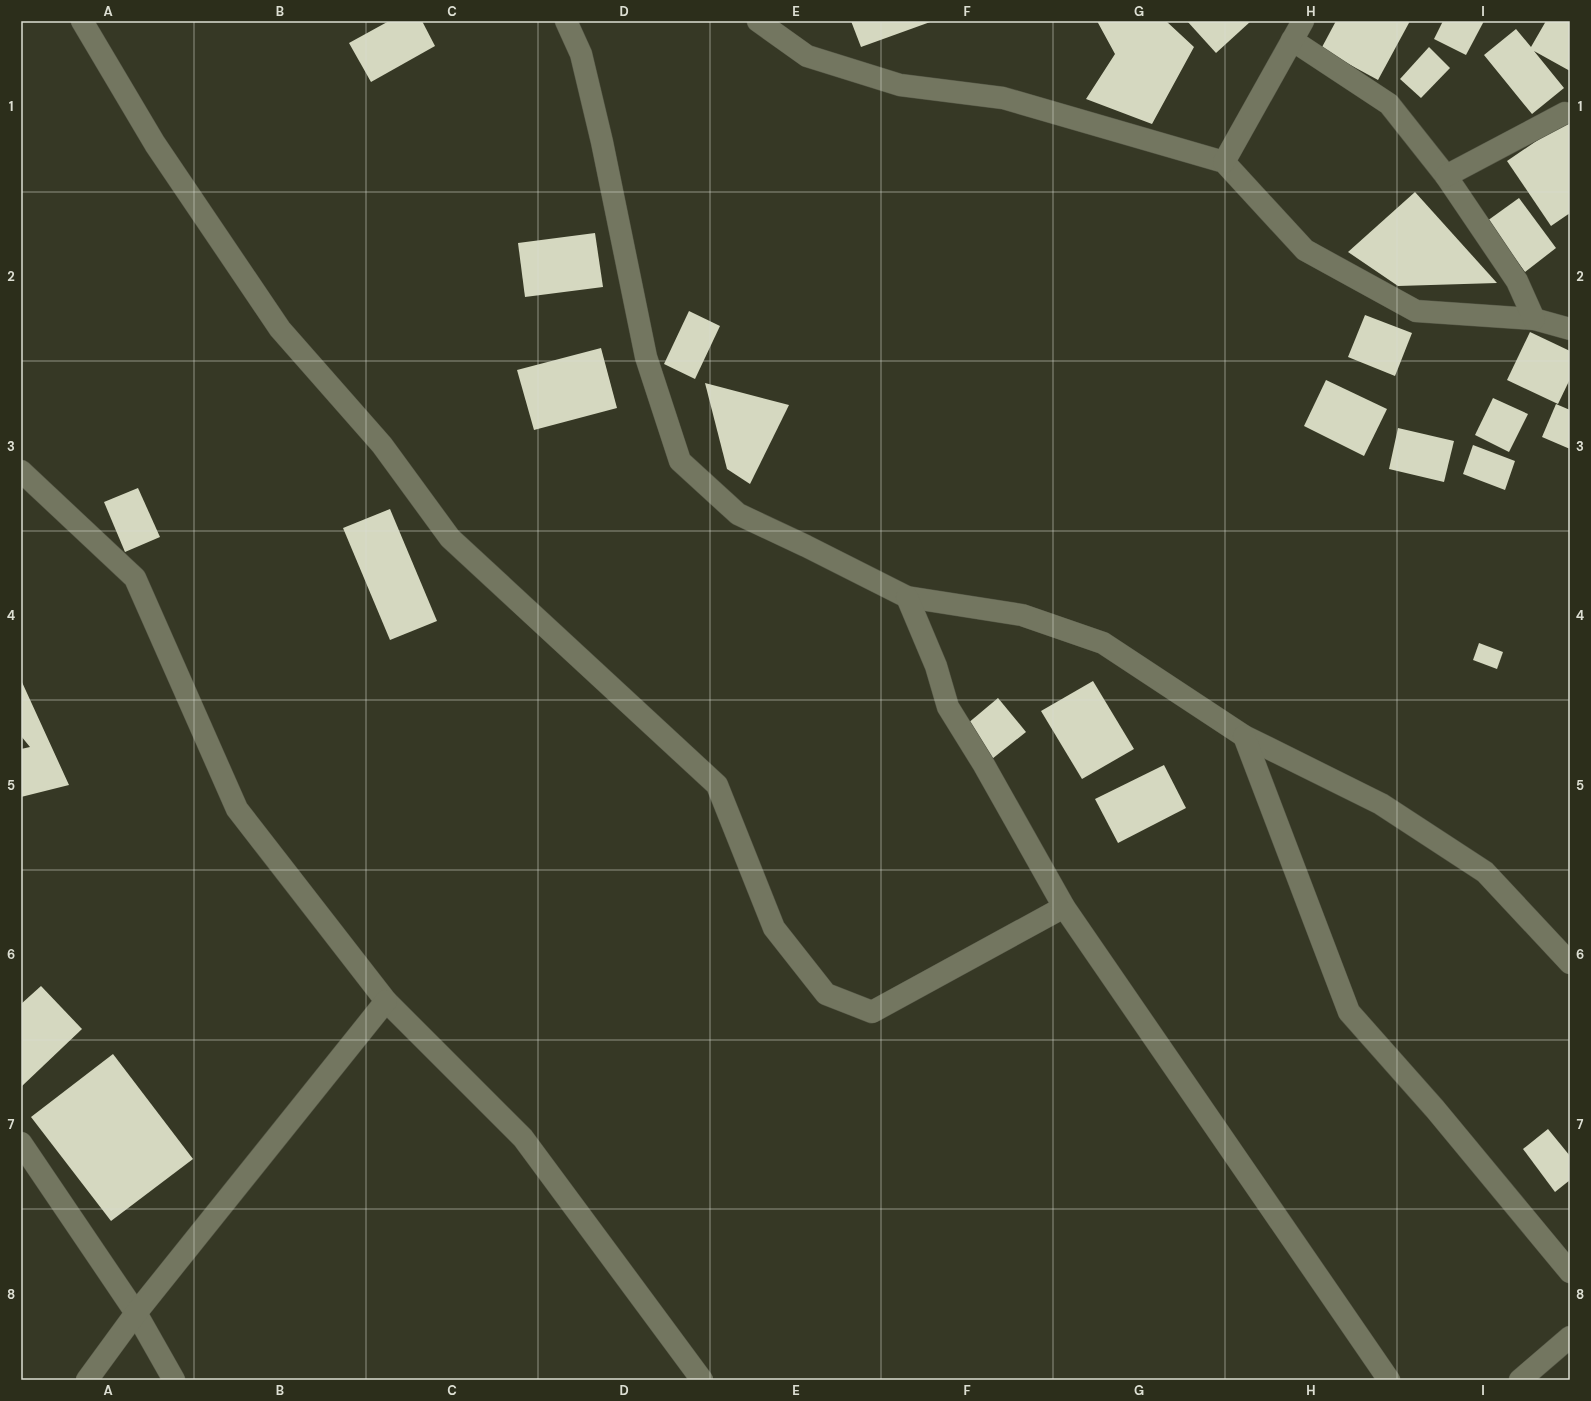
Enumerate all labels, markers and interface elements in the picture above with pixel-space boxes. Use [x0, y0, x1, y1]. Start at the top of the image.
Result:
text: A [103, 3, 113, 20]
text: B [276, 3, 284, 20]
text: C [447, 3, 457, 20]
text: D [619, 3, 629, 20]
text: E [792, 3, 800, 20]
text: F [963, 3, 971, 20]
text: G [1134, 3, 1144, 20]
text: H [1306, 3, 1316, 20]
text: I [1481, 3, 1485, 20]
text: 1 [9, 98, 13, 115]
text: 1 [1578, 98, 1582, 115]
text: 2 [7, 268, 15, 285]
text: 2 [1576, 268, 1584, 285]
text: 3 [7, 438, 15, 455]
text: 3 [1576, 438, 1584, 455]
text: 4 [7, 607, 15, 624]
text: 4 [1576, 607, 1584, 624]
text: 5 [7, 777, 15, 794]
text: 5 [1576, 777, 1584, 794]
text: 6 [7, 946, 15, 963]
text: 6 [1576, 946, 1584, 963]
text: 7 [8, 1116, 15, 1133]
text: 7 [1577, 1116, 1584, 1133]
text: 8 [7, 1286, 15, 1303]
text: 8 [1576, 1286, 1584, 1303]
text: A [103, 1382, 113, 1399]
text: B [276, 1382, 284, 1399]
text: C [447, 1382, 457, 1399]
text: D [619, 1382, 629, 1399]
text: E [792, 1382, 800, 1399]
text: F [963, 1382, 971, 1399]
text: G [1134, 1382, 1144, 1399]
text: H [1306, 1382, 1316, 1399]
text: I [1481, 1382, 1485, 1399]

